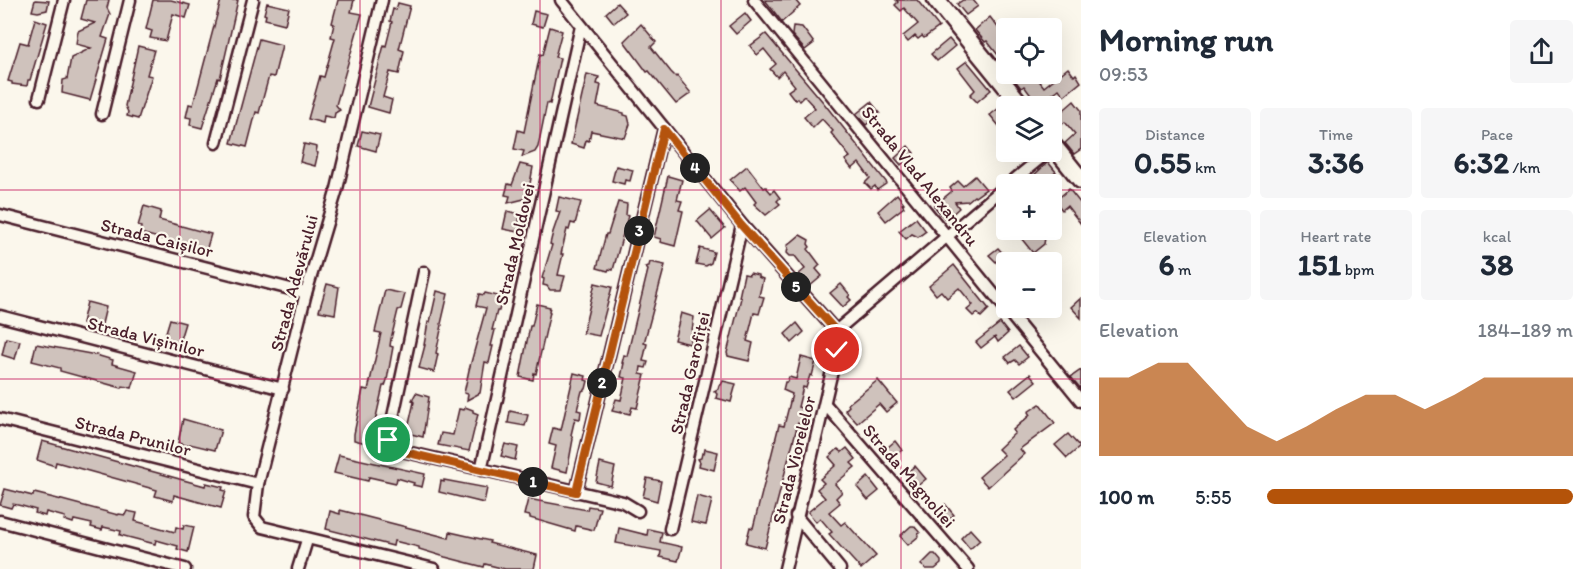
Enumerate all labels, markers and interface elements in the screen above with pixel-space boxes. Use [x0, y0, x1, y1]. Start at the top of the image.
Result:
map controls [996, 18, 1062, 318]
button: locate [996, 18, 1062, 84]
text: Morning run [1099, 20, 1274, 59]
button: share [1510, 20, 1573, 83]
text: 09:53 [1099, 62, 1148, 86]
button: layers [996, 96, 1062, 162]
street label: Strada Vlad Alexandru [857, 101, 983, 251]
text: Distance [1145, 125, 1205, 144]
text: Time [1319, 125, 1353, 144]
text: Pace [1481, 125, 1513, 144]
text: 0.55 [1134, 144, 1191, 181]
text: 3:36 [1308, 144, 1364, 181]
text: 6:32 [1454, 144, 1509, 181]
pin: 4 [680, 153, 710, 183]
text: 4 [690, 158, 700, 177]
text: km [1191, 158, 1216, 177]
text: /km [1509, 158, 1540, 177]
button: + [996, 174, 1062, 240]
street label: Strada Moldovei [490, 181, 540, 307]
street label: Strada Adevărului [265, 212, 323, 354]
street label: Strada Caișilor [99, 213, 216, 263]
pin: 3 [624, 216, 654, 246]
text: 3 [635, 221, 643, 240]
text: Elevation [1143, 227, 1207, 246]
text: Heart rate [1301, 227, 1371, 246]
text: kcal [1483, 227, 1511, 246]
text: 6 [1159, 246, 1174, 283]
text: 151 [1298, 246, 1341, 283]
text: 38 [1481, 246, 1513, 283]
button: − [996, 252, 1062, 318]
text: m [1174, 260, 1191, 279]
text: bpm [1341, 260, 1374, 279]
pin: 5 [781, 272, 811, 302]
text: 5 [792, 277, 800, 296]
street label: Strada Garofiței [665, 310, 715, 436]
street label: Strada Vișinilor [85, 312, 208, 362]
text: Elevation [1099, 318, 1178, 342]
text: 184–189 m [1478, 318, 1573, 342]
pin [811, 324, 862, 375]
icon: check [820, 333, 853, 366]
pin: 2 [587, 368, 617, 398]
text: 2 [598, 373, 606, 392]
street label: Strada Viorelelor [767, 393, 821, 526]
street label: Strada Prunilor [73, 411, 194, 461]
pin [362, 414, 413, 465]
street label: Strada Magnoliei [858, 420, 960, 532]
icon: arrive [371, 423, 404, 456]
pin: 1 [518, 467, 548, 497]
text: 1 [529, 472, 537, 491]
text: 100 m [1099, 485, 1154, 509]
text: 5:55 [1195, 485, 1231, 509]

